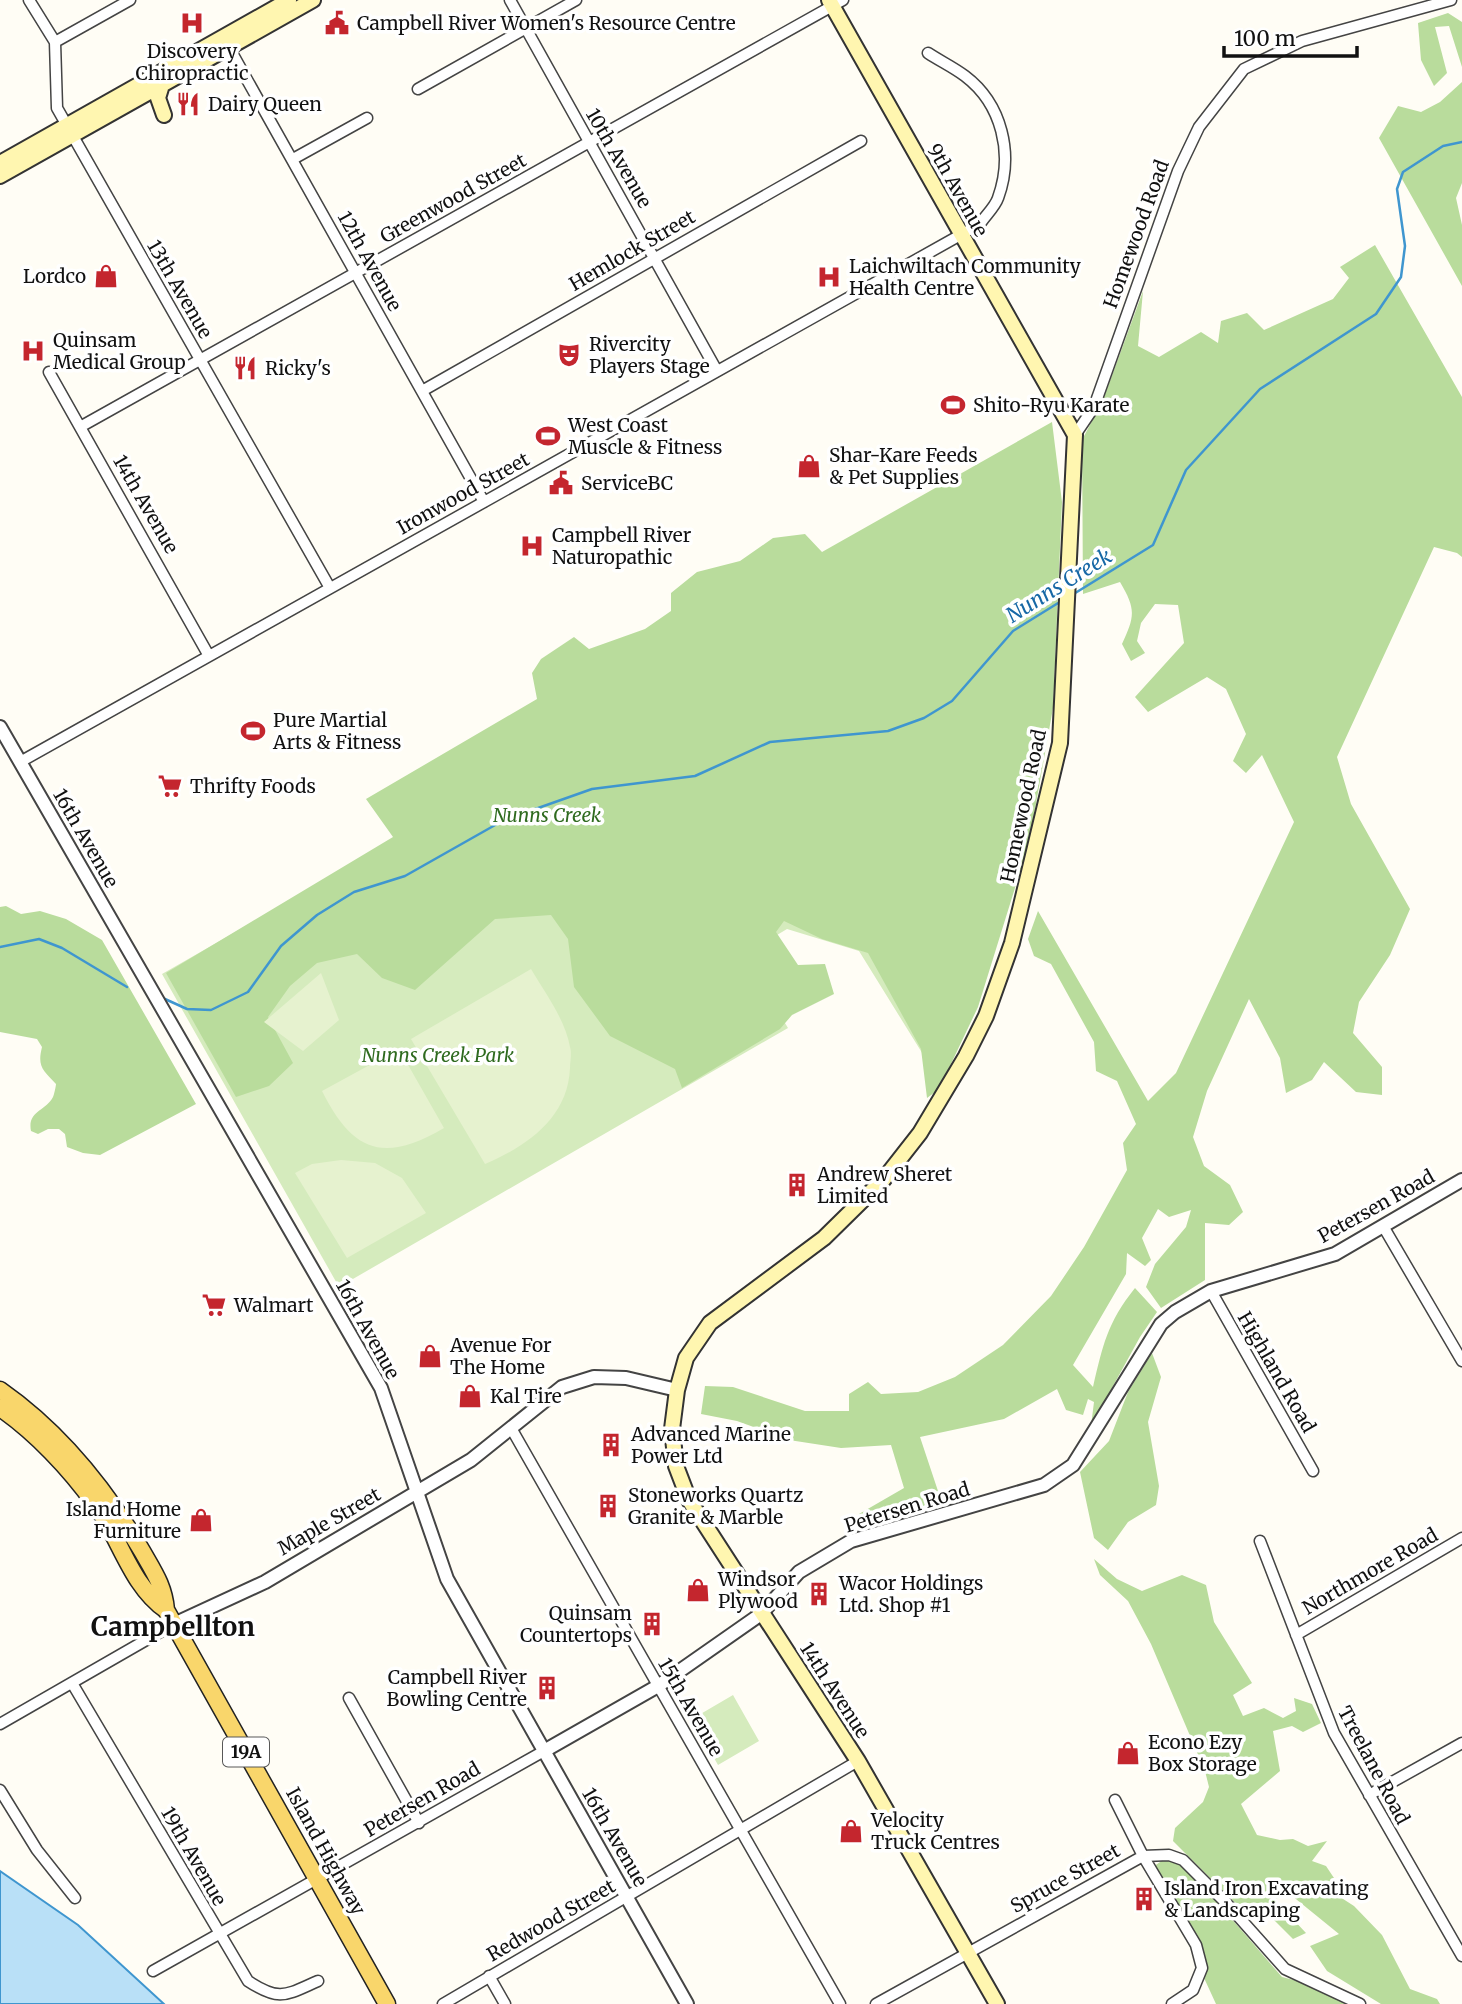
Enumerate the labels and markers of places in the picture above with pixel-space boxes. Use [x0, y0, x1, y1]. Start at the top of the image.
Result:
hospital icon: Discovery Chiropractic [178, 9, 206, 37]
public building icon: Campbell River Women's Resource Centre [323, 9, 351, 37]
place label: Campbell River Women's Resource Centre [357, 11, 736, 35]
place label: Discovery Chiropractic [135, 39, 249, 85]
restaurant icon: Dairy Queen [174, 90, 202, 118]
place label: Dairy Queen [208, 92, 322, 116]
place label: Laichwiltach Community Health Centre [849, 254, 1081, 300]
shop icon: Lordco [92, 262, 120, 290]
hospital icon: Laichwiltach Community Health Centre [815, 263, 843, 291]
place label: Lordco [23, 264, 86, 288]
place label: Quinsam Medical Group [53, 328, 186, 374]
place label: Rivercity Players Stage [589, 332, 710, 378]
hospital icon: Quinsam Medical Group [19, 337, 47, 365]
theatre icon: Rivercity Players Stage [555, 341, 583, 369]
restaurant icon: Ricky's [231, 354, 259, 382]
place label: Ricky's [265, 356, 331, 380]
sports icon: Shito-Ryu Karate [939, 391, 967, 419]
place label: Shito-Ryu Karate [973, 393, 1129, 417]
place label: West Coast Muscle & Fitness [567, 413, 722, 459]
sports icon: West Coast Muscle & Fitness [534, 422, 562, 450]
place label: Shar-Kare Feeds & Pet Supplies [829, 443, 978, 489]
shop icon: Shar-Kare Feeds & Pet Supplies [795, 452, 823, 480]
public building icon: ServiceBC [547, 469, 575, 497]
place label: ServiceBC [581, 471, 673, 495]
place label: Campbell River Naturopathic [552, 523, 692, 569]
hospital icon: Campbell River Naturopathic [518, 532, 546, 560]
place label: Pure Martial Arts & Fitness [272, 708, 401, 754]
sports icon: Pure Martial Arts & Fitness [239, 717, 267, 745]
supermarket icon: Thrifty Foods [156, 772, 184, 800]
place label: Thrifty Foods [190, 774, 316, 798]
place label: Andrew Sheret Limited [816, 1162, 953, 1208]
building icon: Andrew Sheret Limited [783, 1171, 811, 1199]
supermarket icon: Walmart [200, 1291, 228, 1319]
place label: Walmart [233, 1293, 314, 1317]
place label: Avenue For The Home [449, 1333, 552, 1379]
shop icon: Avenue For The Home [416, 1342, 444, 1370]
shop icon: Kal Tire [456, 1382, 484, 1410]
place label: Kal Tire [490, 1384, 562, 1408]
place label: Advanced Marine Power Ltd [630, 1422, 791, 1468]
building icon: Advanced Marine Power Ltd [597, 1431, 625, 1459]
place label: Stoneworks Quartz Granite & Marble [628, 1483, 803, 1529]
building icon: Stoneworks Quartz Granite & Marble [594, 1492, 622, 1520]
place label: Island Home Furniture [66, 1497, 181, 1543]
shop icon: Island Home Furniture [187, 1506, 215, 1534]
place label: Windsor Plywood [717, 1567, 798, 1613]
place label: Wacor Holdings Ltd. Shop #1 [838, 1571, 983, 1617]
shop icon: Windsor Plywood [684, 1576, 712, 1604]
building icon: Wacor Holdings Ltd. Shop #1 [805, 1580, 833, 1608]
place label: Quinsam Countertops [520, 1601, 632, 1647]
building icon: Quinsam Countertops [638, 1610, 666, 1638]
place label: Campbell River Bowling Centre [387, 1665, 527, 1711]
building icon: Campbell River Bowling Centre [533, 1674, 561, 1702]
place label: Econo Ezy Box Storage [1148, 1730, 1257, 1776]
shop icon: Econo Ezy Box Storage [1114, 1739, 1142, 1767]
place label: Velocity Truck Centres [870, 1808, 1000, 1854]
shop icon: Velocity Truck Centres [837, 1817, 865, 1845]
place label: Island Iron Excavating & Landscaping [1164, 1876, 1369, 1922]
building icon: Island Iron Excavating & Landscaping [1130, 1885, 1158, 1913]

